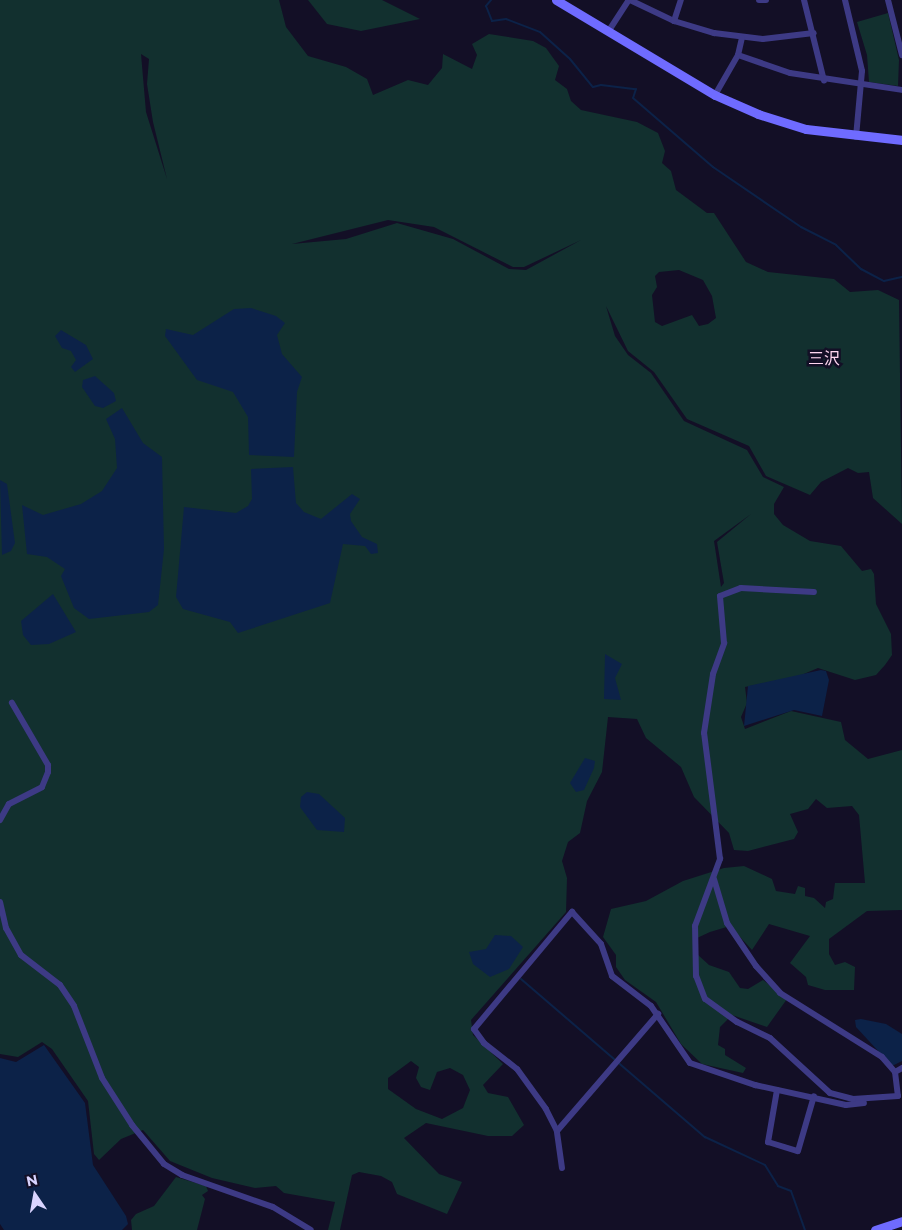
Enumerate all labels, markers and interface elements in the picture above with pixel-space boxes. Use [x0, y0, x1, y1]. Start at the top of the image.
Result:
district label: 三沢 [808, 349, 840, 369]
north arrow [10, 1170, 60, 1220]
text: N [24, 1170, 39, 1190]

